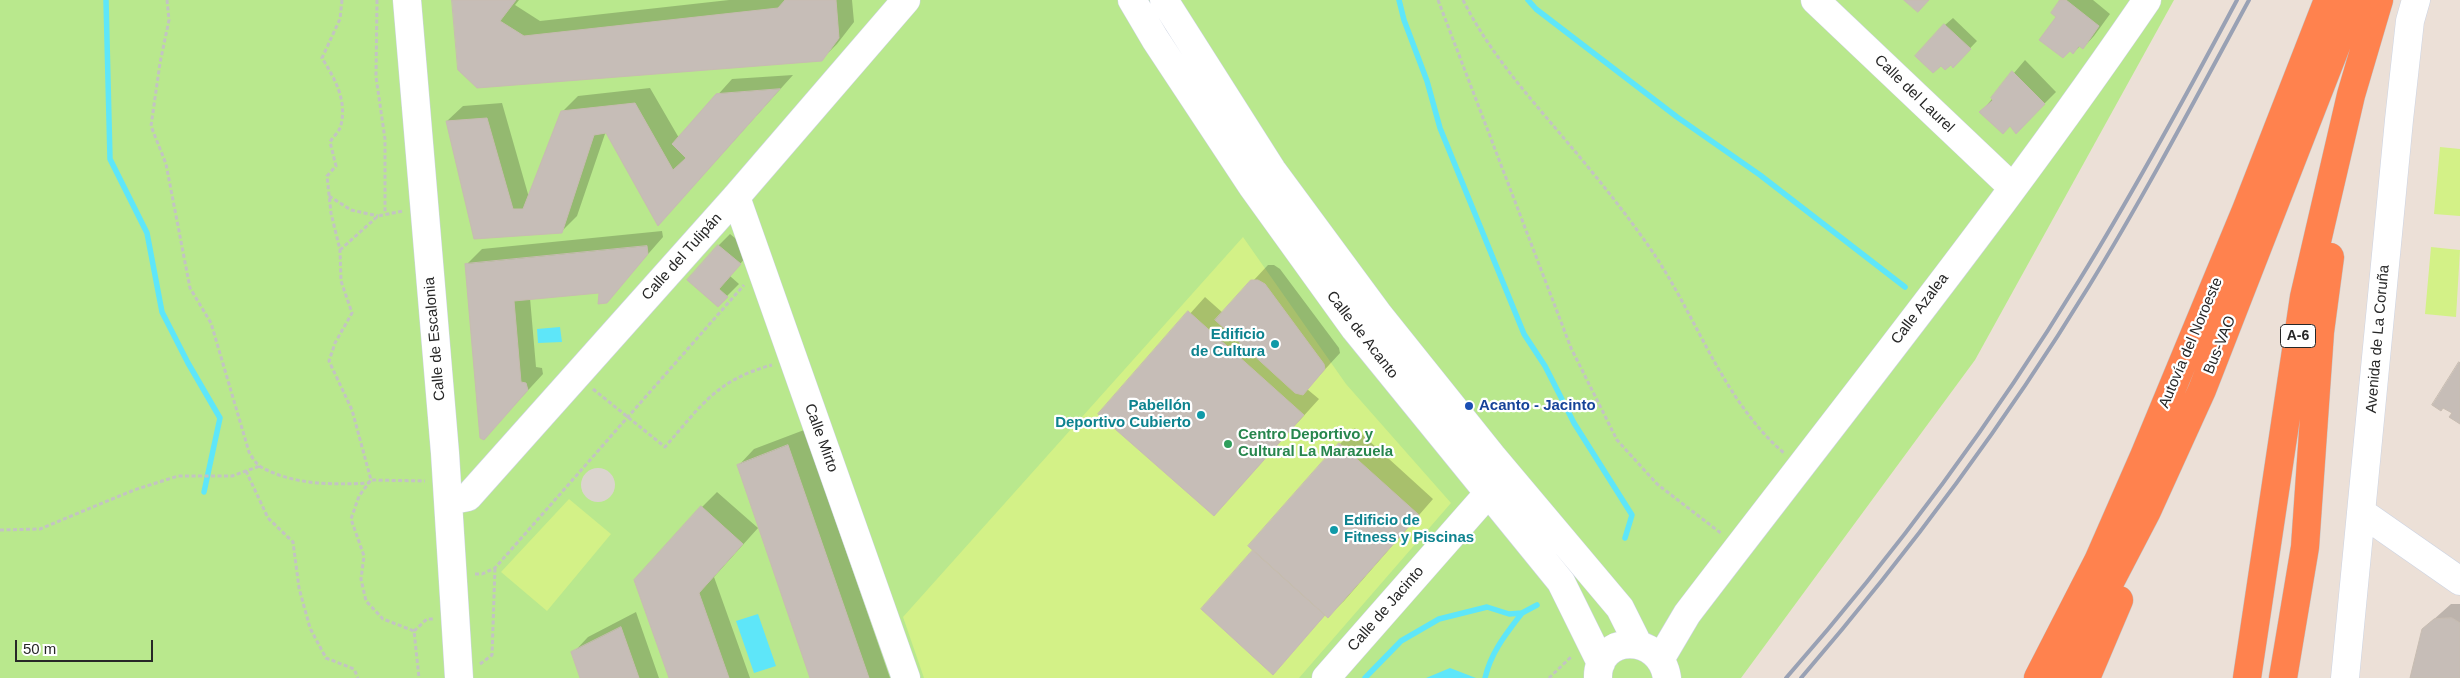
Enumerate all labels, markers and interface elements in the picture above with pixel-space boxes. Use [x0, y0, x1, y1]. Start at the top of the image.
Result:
street label: Calle del Laurel [1870, 51, 1958, 137]
street label: Calle del Tulipán [638, 210, 726, 304]
street label: Avenida de La Coruña [2363, 264, 2393, 414]
street label: Calle Azalea [1887, 270, 1953, 348]
street label: Autovía del Noroeste [2155, 275, 2227, 411]
street label: Calle de Escalonia [421, 276, 449, 402]
street label: Calle de Acanto [1322, 288, 1402, 382]
street label: Bus-VAO [2200, 313, 2240, 377]
road number: A-6 [2280, 324, 2316, 348]
place label: Edificio de Cultura [1191, 326, 1265, 361]
marker: Edificio de Cultura [1269, 338, 1281, 350]
place label: Pabellón Deportivo Cubierto [1055, 397, 1191, 432]
place label: Acanto - Jacinto [1479, 397, 1596, 415]
marker: Acanto - Jacinto [1463, 400, 1475, 412]
street label: Calle Mirto [800, 401, 842, 475]
marker: Pabellón Deportivo Cubierto [1195, 409, 1207, 421]
place label: Centro Deportivo y Cultural La Marazuela [1238, 426, 1393, 461]
marker: Centro Deportivo y Cultural La Marazuela [1222, 438, 1234, 450]
place label: Edificio de Fitness y Piscinas [1344, 512, 1474, 547]
marker: Edificio de Fitness y Piscinas [1328, 524, 1340, 536]
street label: Calle de Jacinto [1344, 563, 1428, 655]
scale bar [18, 630, 155, 662]
text: 50 m [23, 640, 56, 657]

